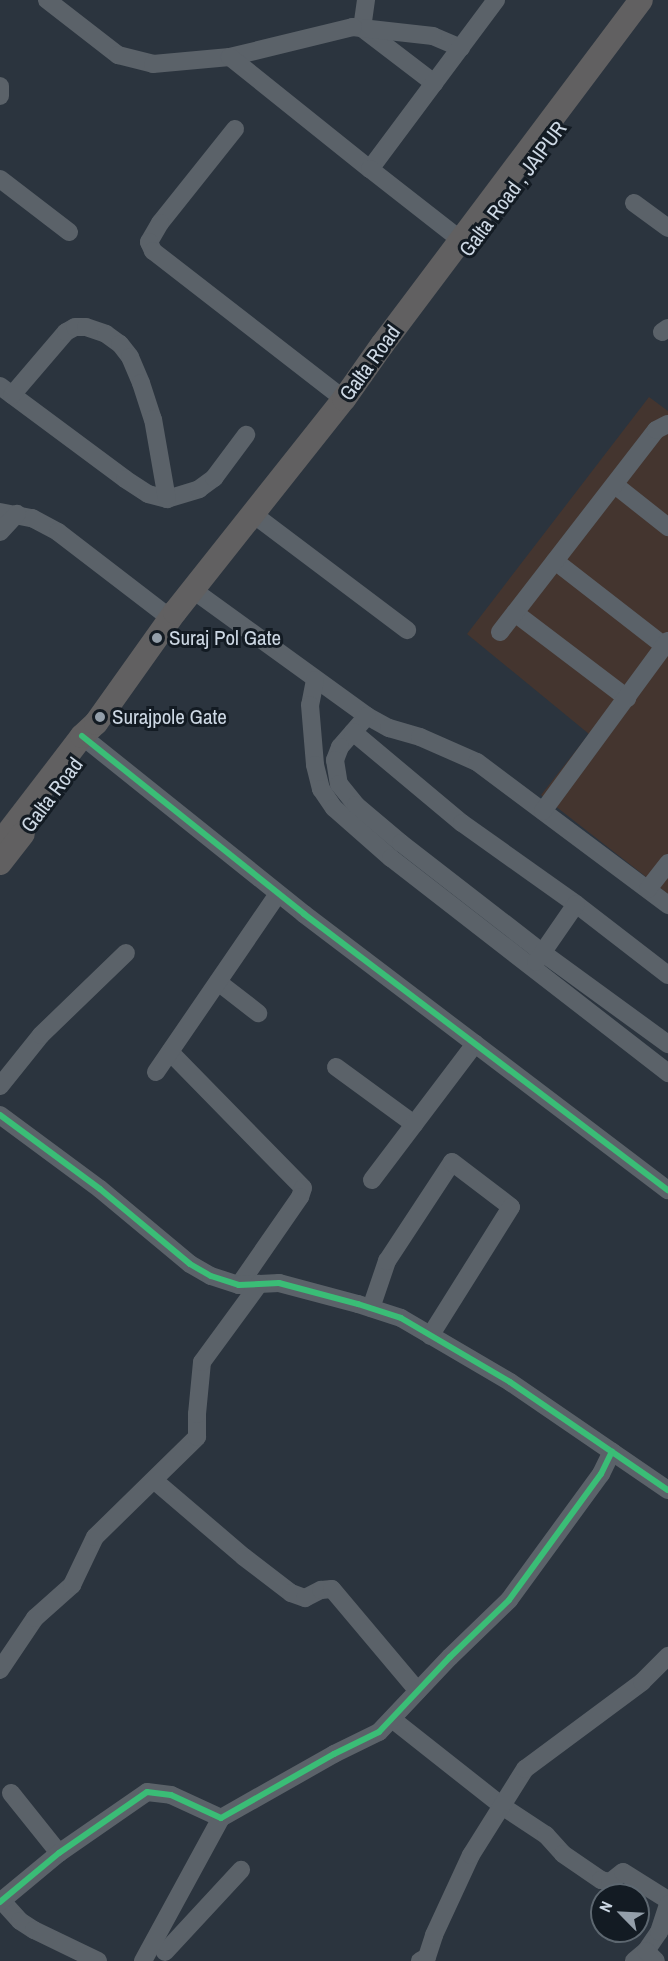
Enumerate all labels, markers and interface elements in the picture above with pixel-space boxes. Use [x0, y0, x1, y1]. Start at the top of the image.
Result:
street label: Galta Road , JAIPUR [454, 116, 572, 262]
street label: Galta Road [334, 320, 406, 406]
place label: Suraj Pol Gate [169, 625, 281, 651]
marker: Suraj Pol Gate [150, 631, 164, 645]
place label: Surajpole Gate [112, 704, 227, 730]
marker: Surajpole Gate [93, 710, 107, 724]
street label: Galta Road [16, 753, 88, 837]
north arrow [590, 1883, 650, 1943]
text: N [593, 1898, 617, 1915]

